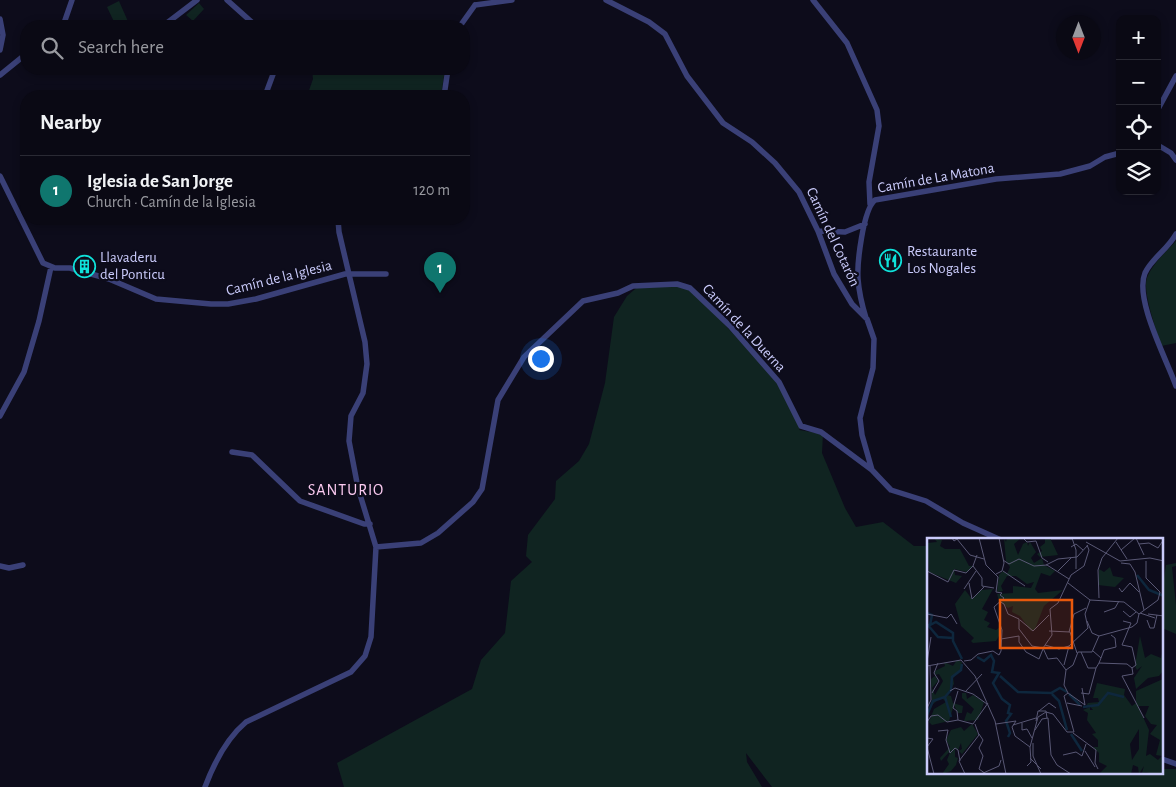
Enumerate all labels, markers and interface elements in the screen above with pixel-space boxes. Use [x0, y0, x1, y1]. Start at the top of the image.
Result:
north arrow [1056, 15, 1101, 60]
map controls [1116, 15, 1161, 195]
button: + [1116, 15, 1161, 60]
search box [20, 20, 470, 75]
icon: search [38, 34, 66, 62]
text: Search here [78, 38, 164, 57]
button: − [1116, 60, 1161, 105]
button: locate [1116, 105, 1161, 150]
text: Nearby [40, 112, 101, 133]
button: layers [1116, 150, 1161, 195]
street label: Camín de La Matona [876, 160, 996, 196]
text: Iglesia de San Jorge [87, 172, 233, 191]
text: 1 [53, 182, 59, 198]
text: 120 m [413, 182, 450, 198]
street label: Camín del Cotarón [803, 185, 863, 289]
text: Church · Camín de la Iglesia [87, 194, 256, 210]
place label: Restaurante Los Nogales [907, 244, 977, 276]
restaurant icon: Restaurante Los Nogales [879, 248, 903, 272]
place label: Llavaderu del Ponticu [100, 250, 165, 282]
pin: 1 [424, 252, 456, 293]
building icon: Llavaderu del Ponticu [72, 254, 96, 278]
street label: Camín de la Iglesia [225, 258, 333, 298]
street label: Camín de la Duerna [699, 281, 789, 375]
your location [528, 346, 554, 372]
district label: SANTURIO [308, 482, 384, 498]
inset map [927, 538, 1164, 774]

